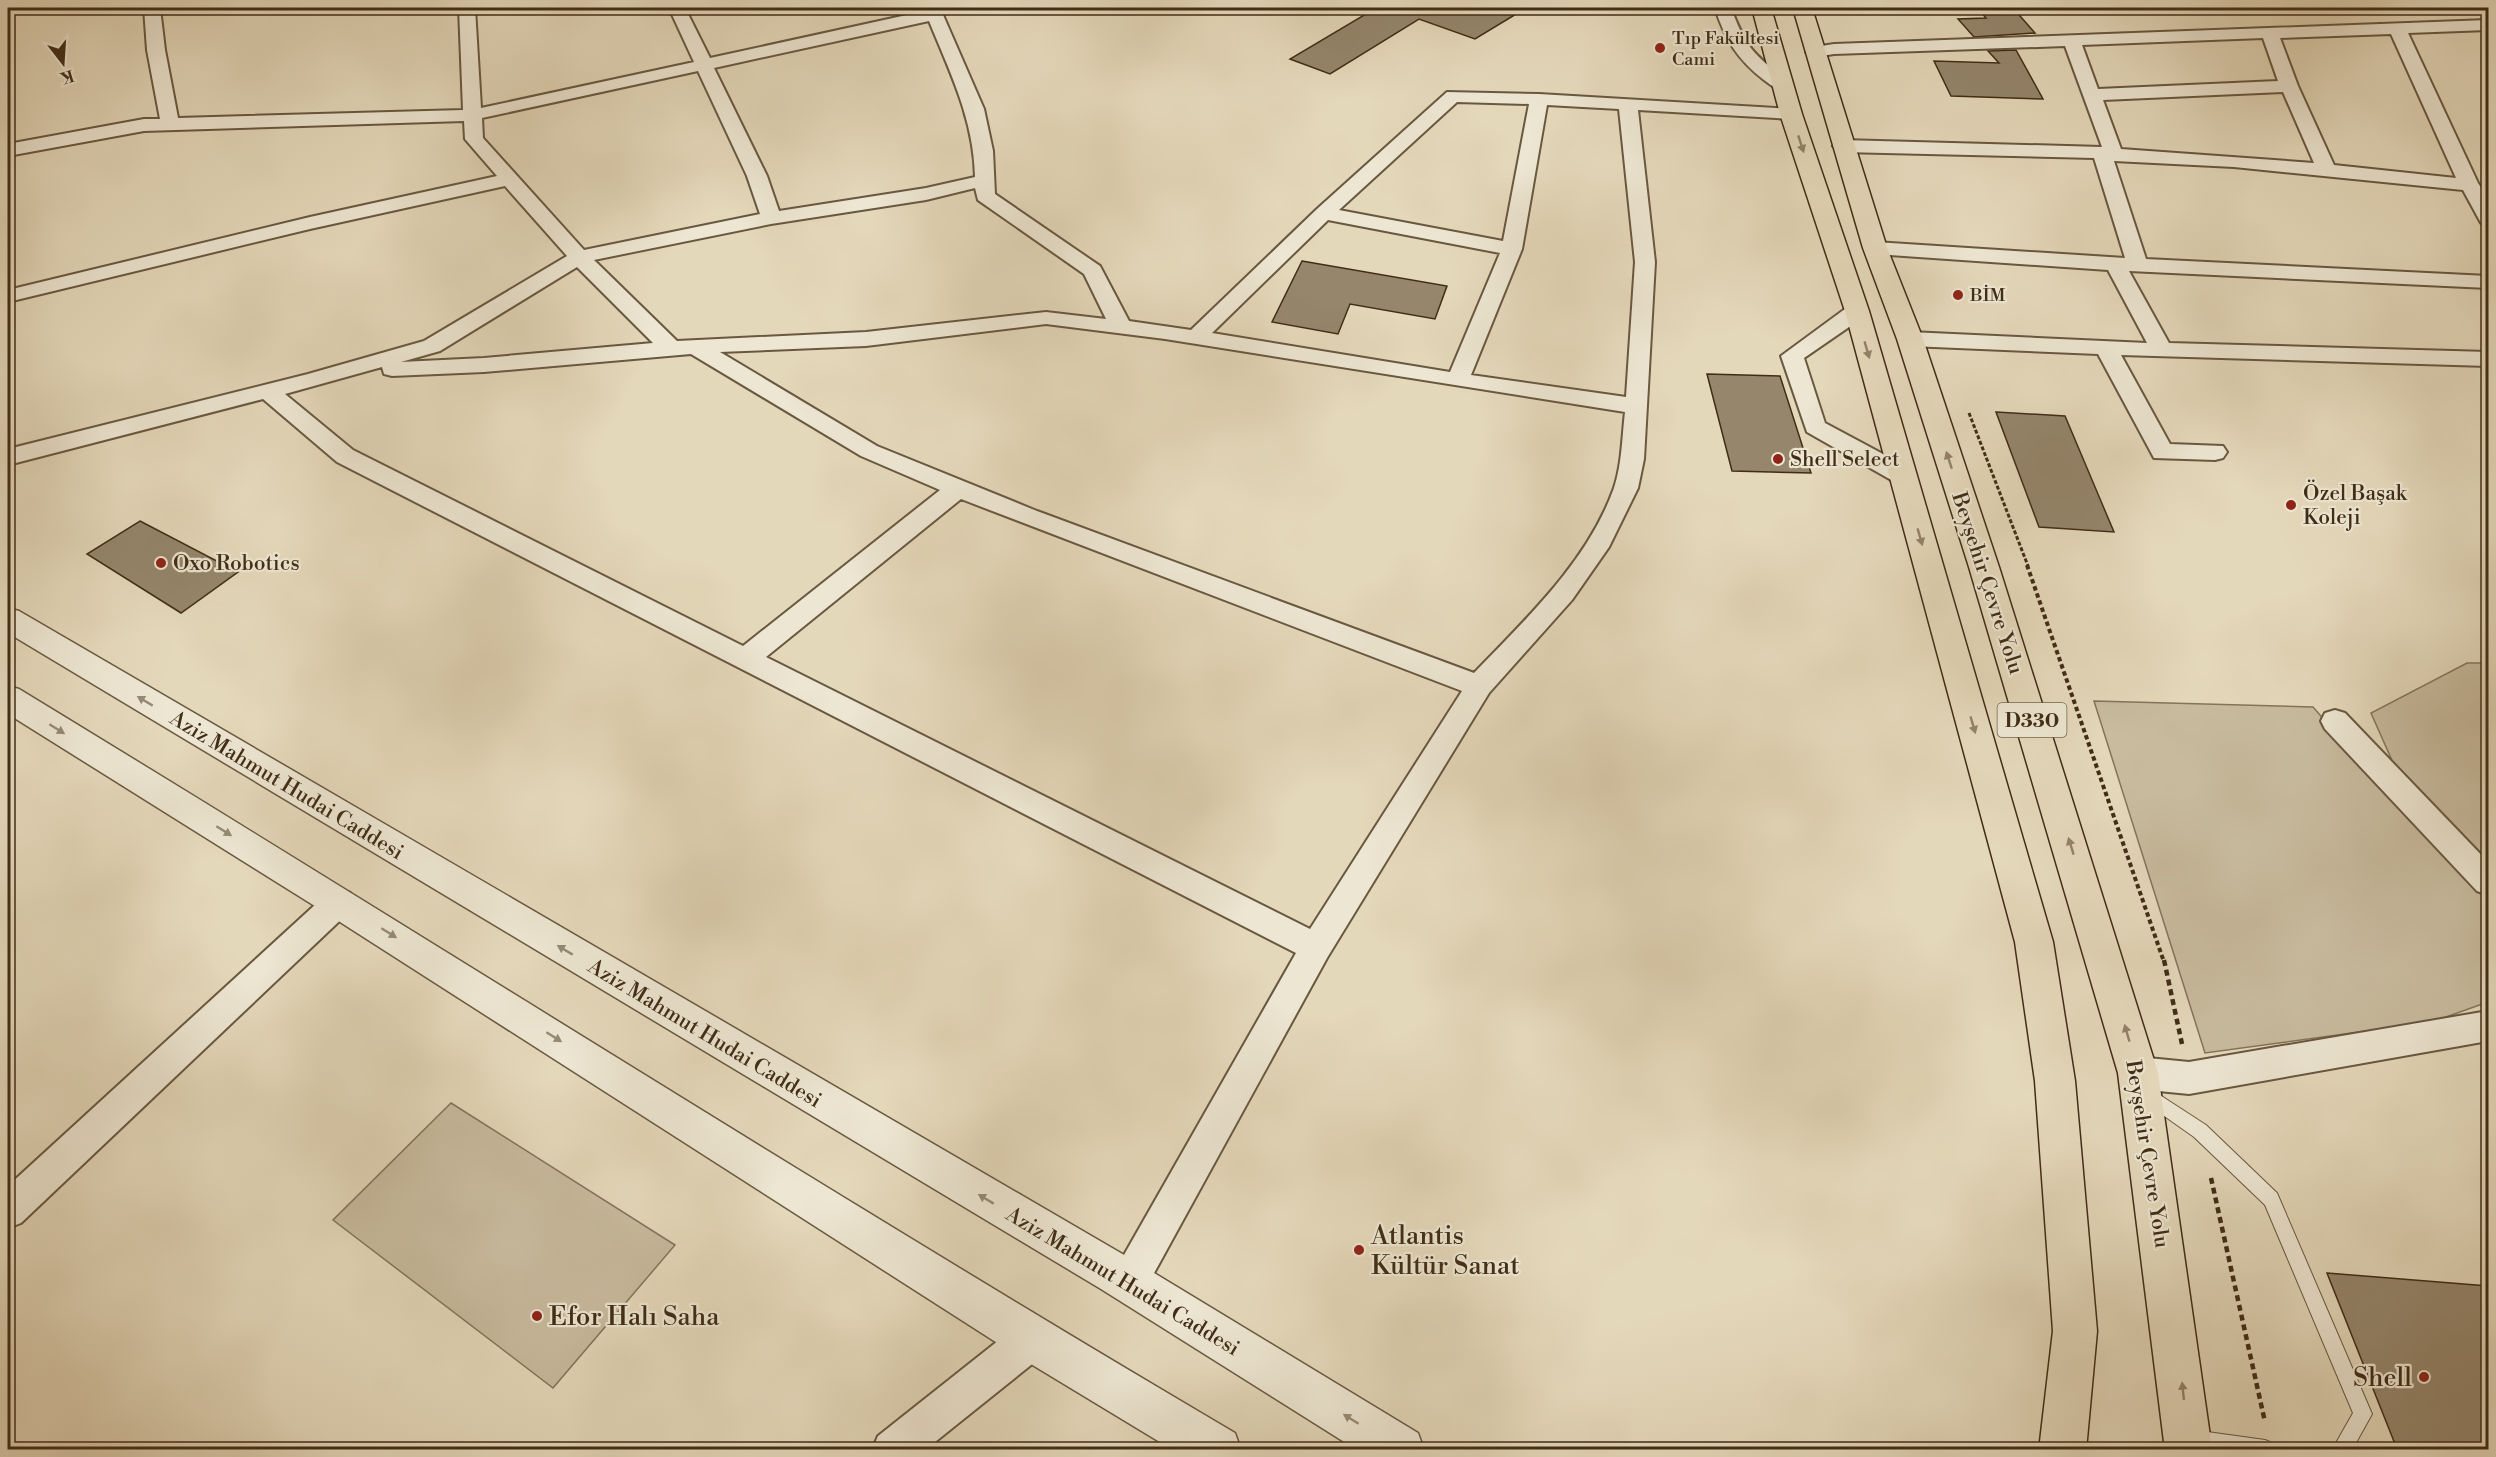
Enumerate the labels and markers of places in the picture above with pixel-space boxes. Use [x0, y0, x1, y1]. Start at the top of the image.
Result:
place label: Tıp Fakültesi Cami [1672, 27, 1779, 71]
marker: Tıp Fakültesi Cami [1653, 41, 1667, 55]
place label: BİM [1969, 284, 2005, 307]
marker: BİM [1951, 288, 1965, 302]
place label: Shell Select [1790, 447, 1900, 473]
marker: Shell Select [1771, 452, 1785, 466]
place label: Özel Başak Koleji [2303, 479, 2408, 531]
marker: Özel Başak Koleji [2284, 498, 2298, 512]
place label: Oxo Robotics [173, 551, 300, 577]
marker: Oxo Robotics [154, 556, 168, 570]
place label: Atlantis Kültür Sanat [1370, 1220, 1519, 1282]
marker: Atlantis Kültür Sanat [1352, 1243, 1366, 1257]
place label: Efor Halı Saha [549, 1301, 720, 1333]
marker: Efor Halı Saha [530, 1309, 544, 1323]
place label: Shell [2353, 1362, 2412, 1394]
marker: Shell [2417, 1370, 2431, 1384]

